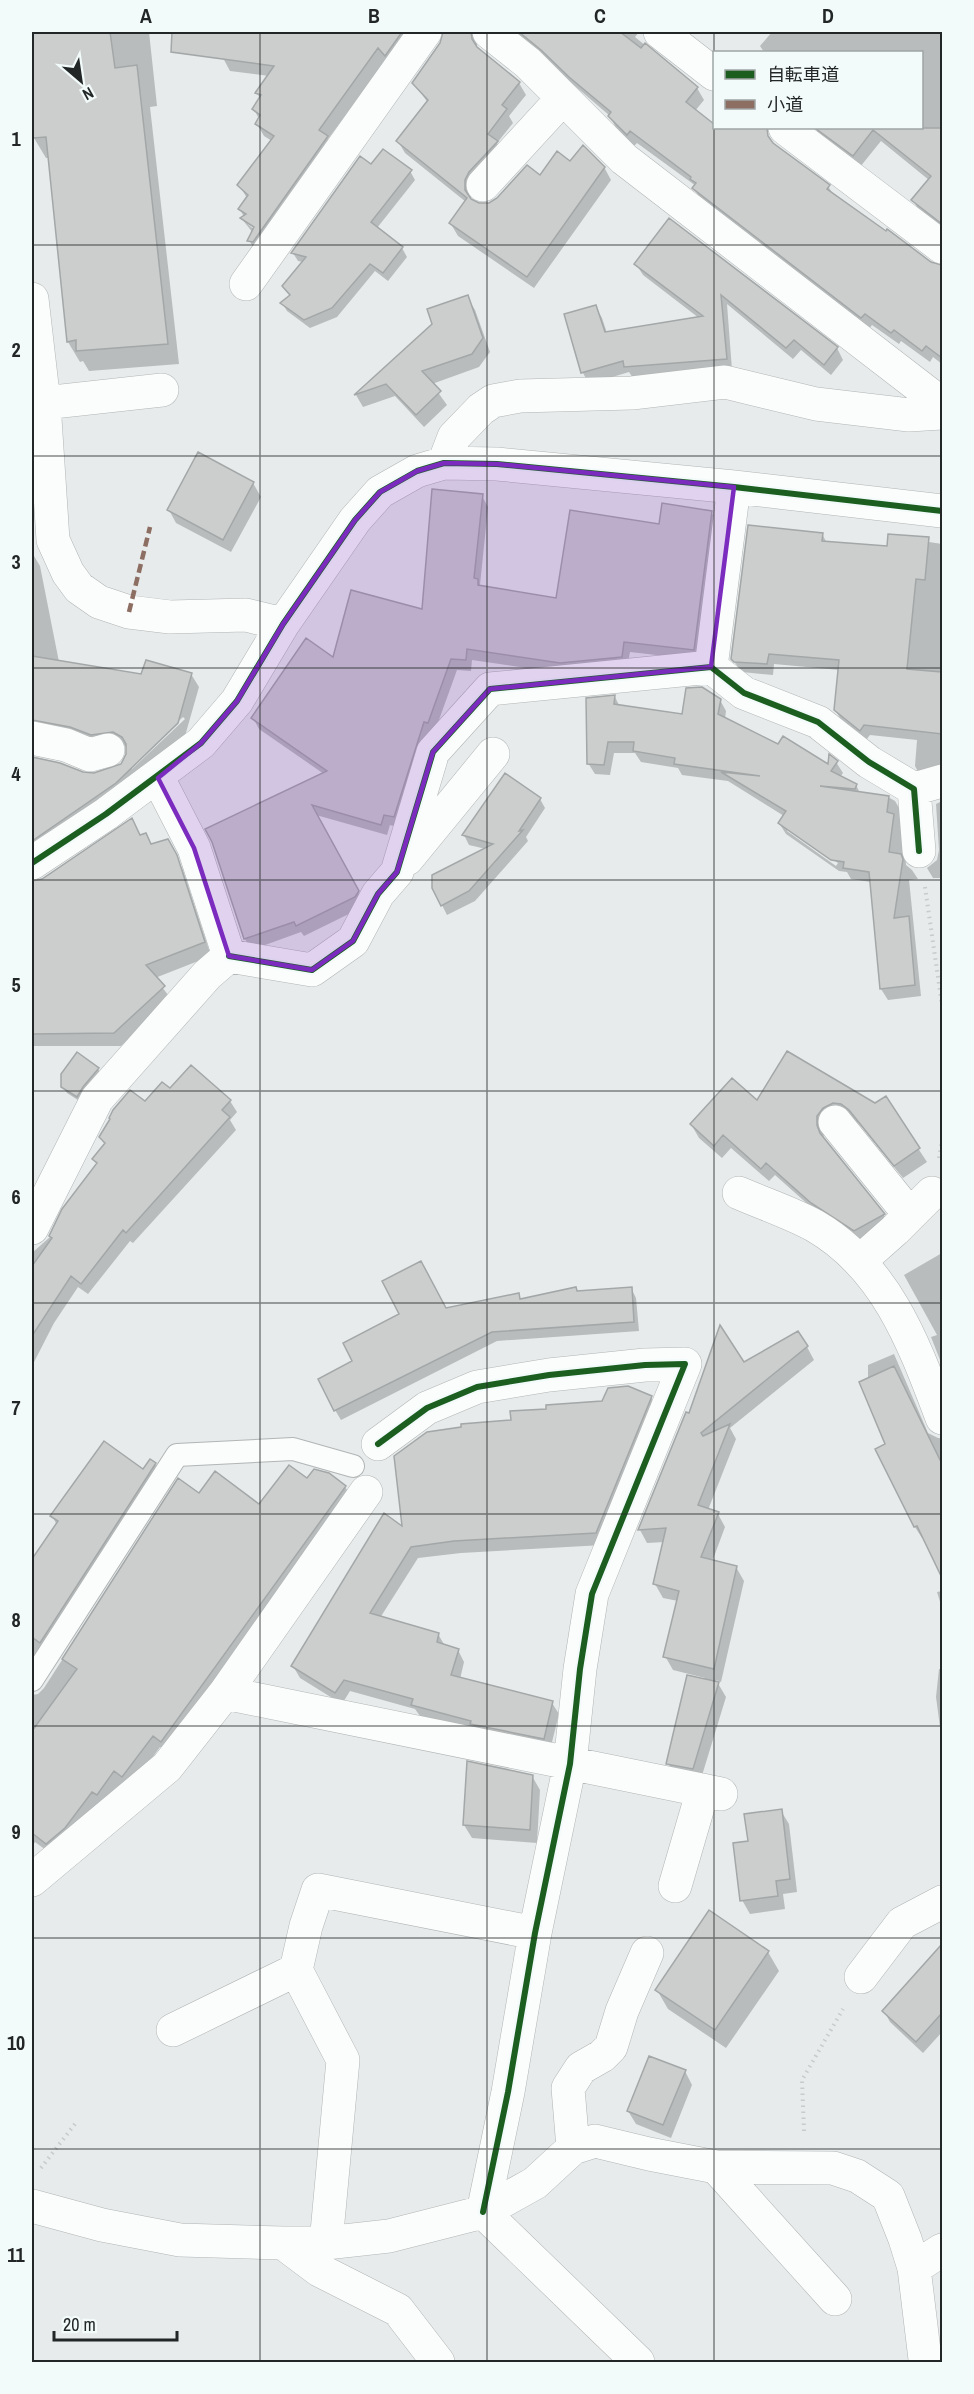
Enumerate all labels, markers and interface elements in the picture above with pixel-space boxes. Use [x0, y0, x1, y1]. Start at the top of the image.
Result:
text: A [140, 2, 152, 29]
text: B [368, 2, 380, 29]
text: C [594, 2, 606, 29]
text: D [822, 2, 834, 29]
north arrow [51, 51, 111, 111]
legend [713, 51, 923, 129]
text: 自転車道 [767, 62, 839, 87]
text: N [79, 82, 98, 106]
text: 小道 [767, 92, 803, 117]
text: 1 [11, 125, 21, 152]
text: 2 [11, 336, 21, 363]
text: 3 [11, 548, 21, 575]
text: 4 [11, 760, 21, 787]
text: 5 [11, 971, 21, 998]
text: 6 [11, 1183, 21, 1210]
text: 7 [11, 1394, 21, 1421]
text: 8 [11, 1606, 21, 1633]
text: 9 [11, 1818, 21, 1845]
text: 10 [7, 2029, 25, 2056]
text: 11 [7, 2241, 26, 2268]
scale bar [54, 2304, 177, 2342]
text: 20 m [63, 2312, 96, 2337]

